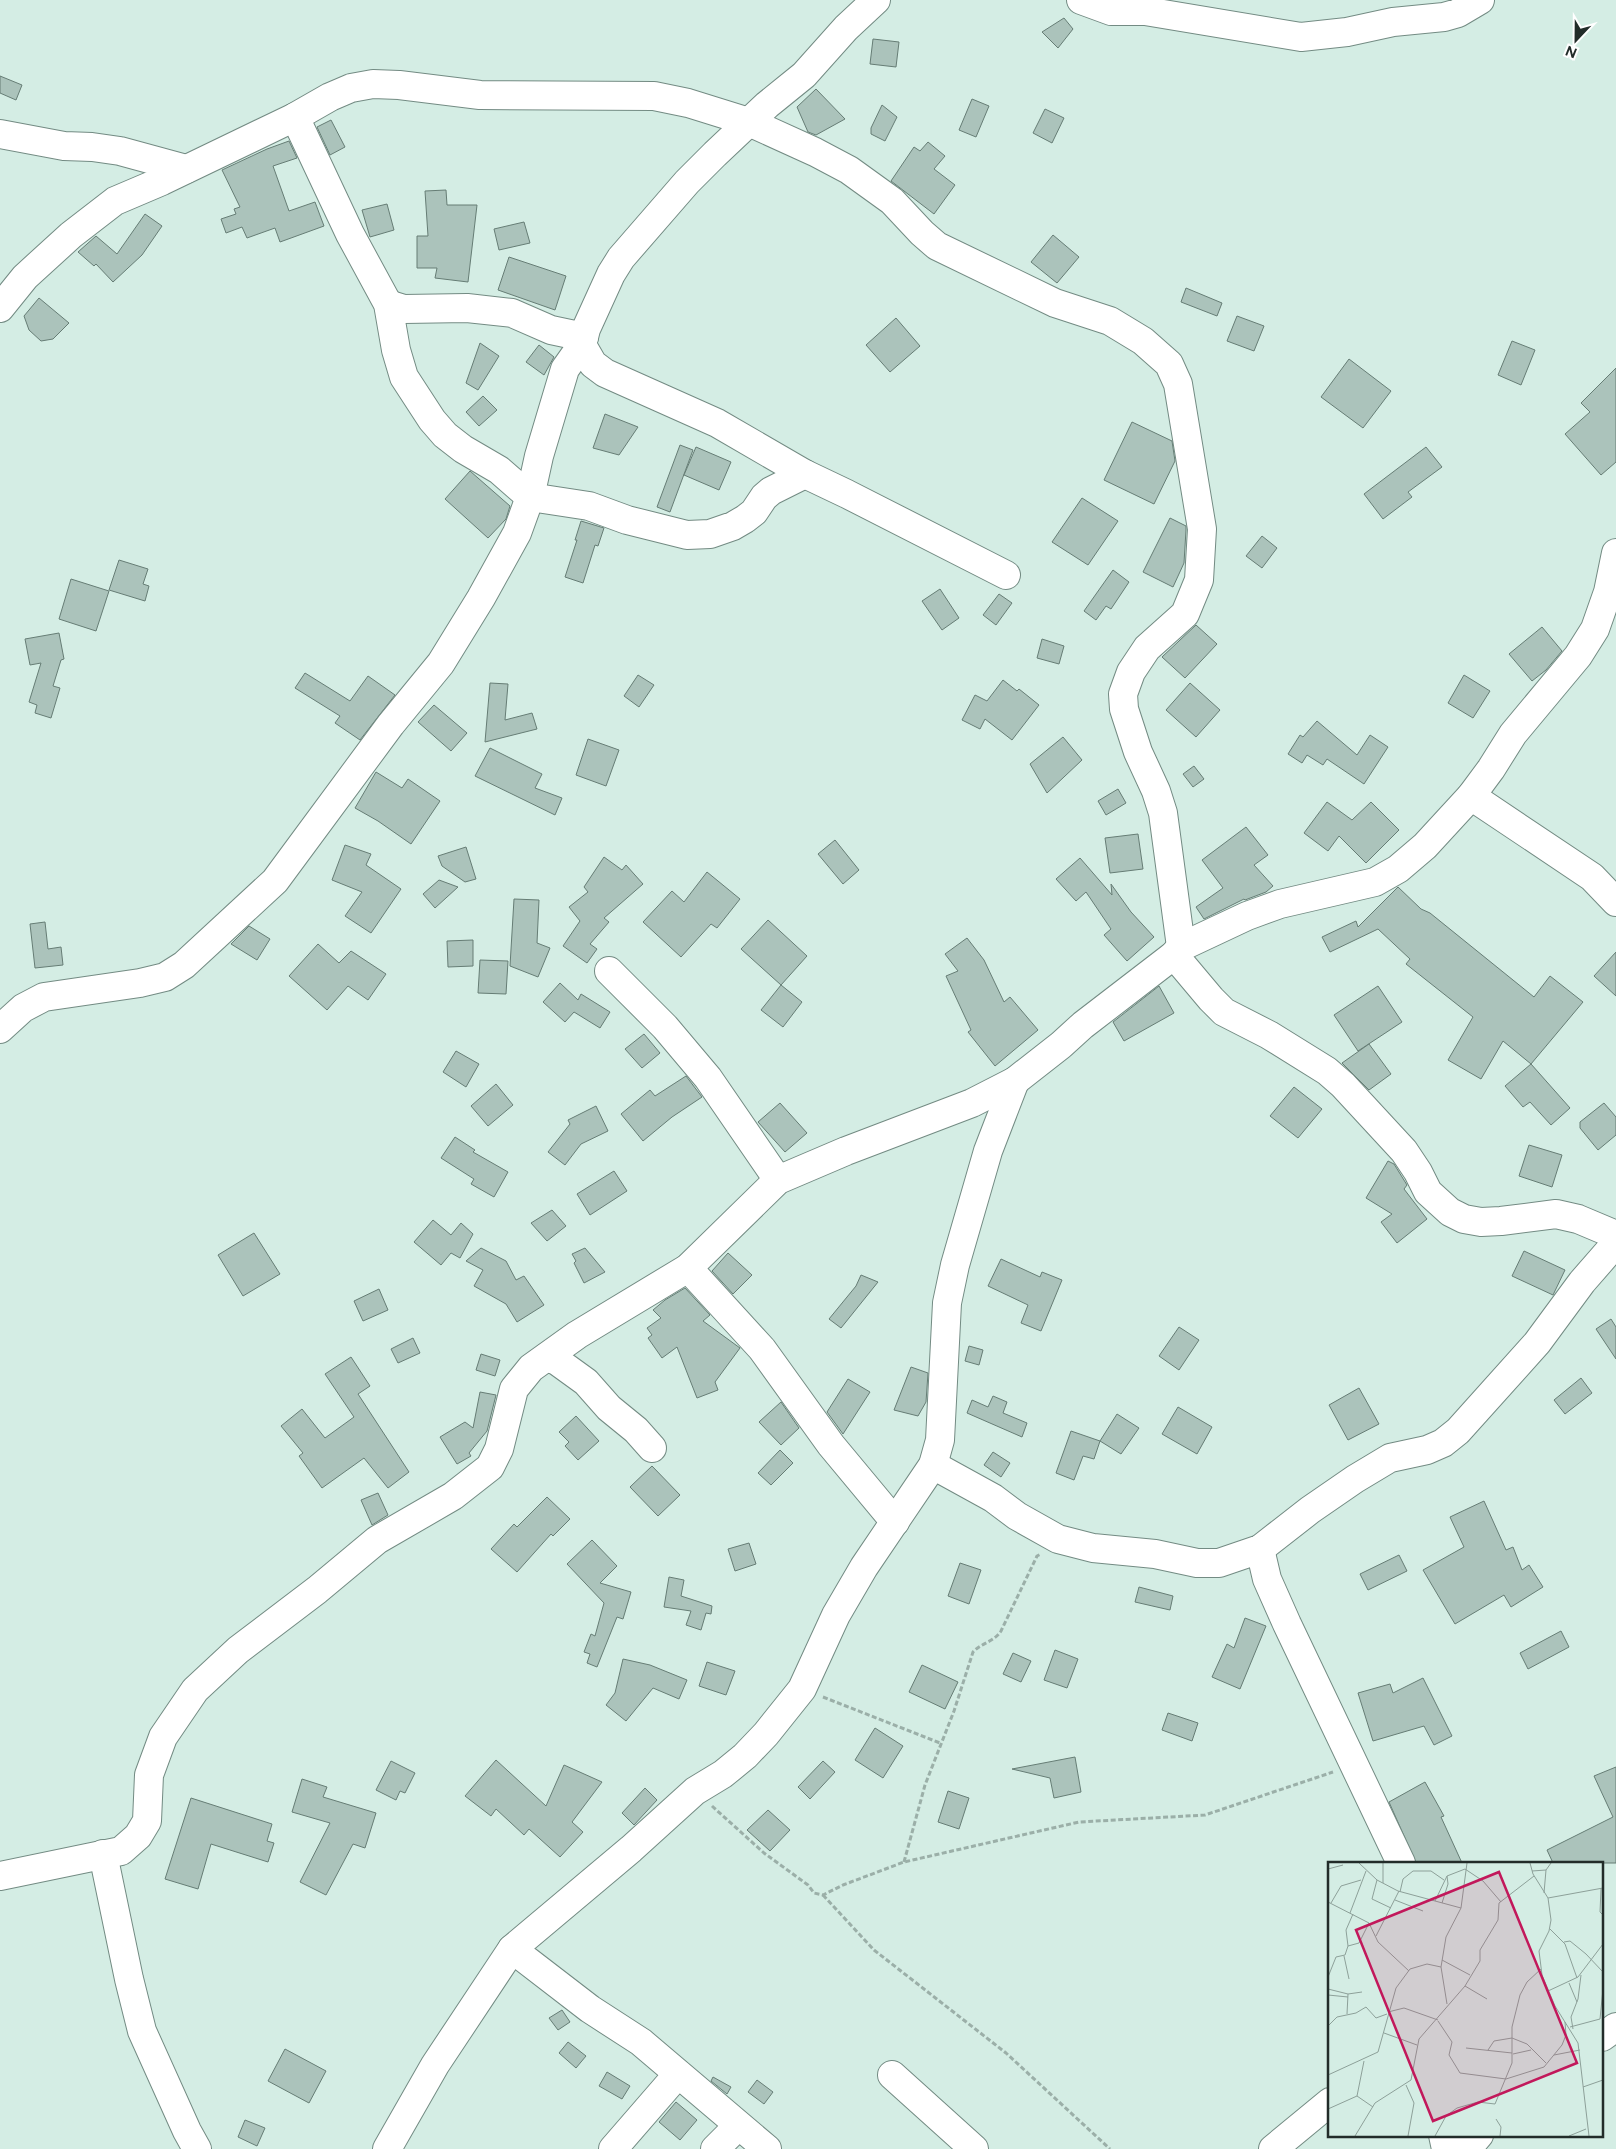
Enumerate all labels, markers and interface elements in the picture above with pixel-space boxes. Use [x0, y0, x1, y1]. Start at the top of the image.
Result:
north arrow [1551, 15, 1601, 65]
text: N [1563, 42, 1580, 61]
inset map [1328, 1862, 1604, 2136]

